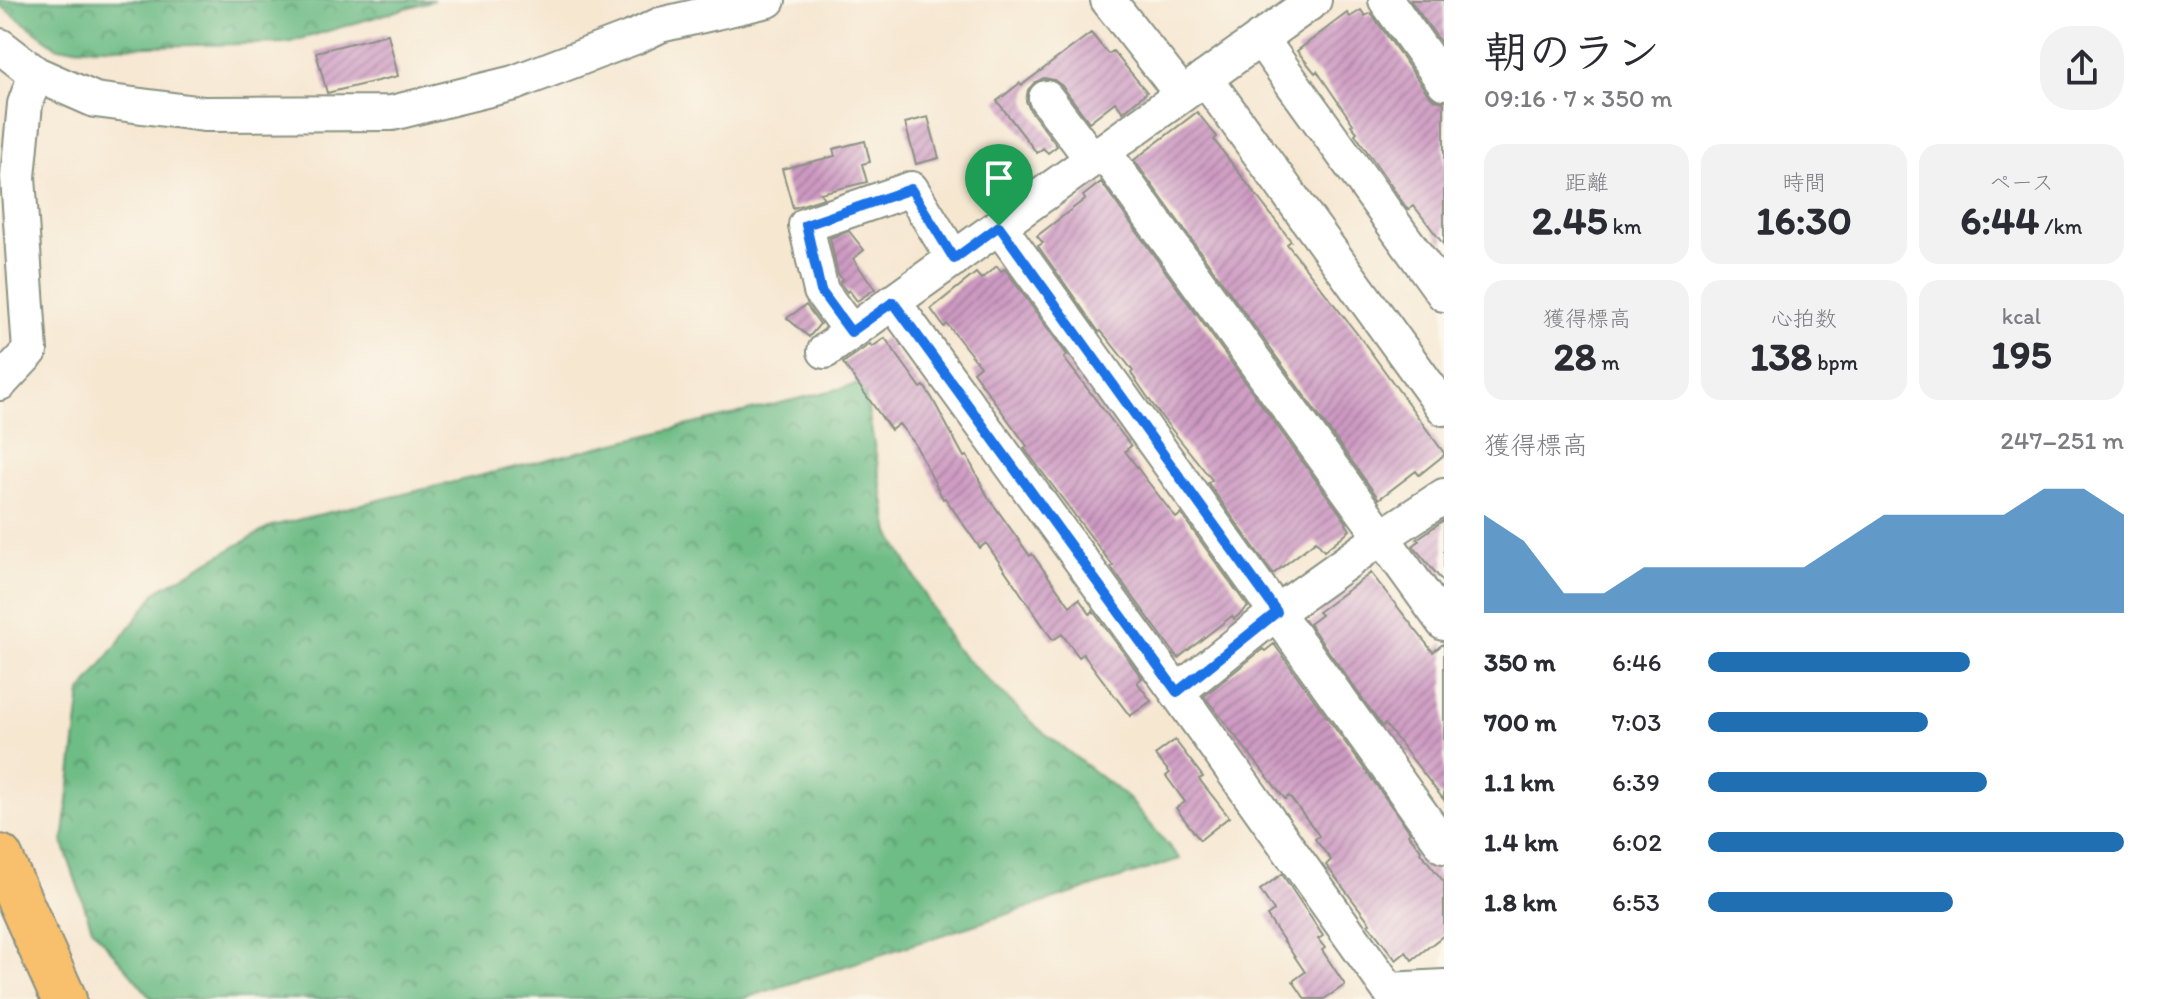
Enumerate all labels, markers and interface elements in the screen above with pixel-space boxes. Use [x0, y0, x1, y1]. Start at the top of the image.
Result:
text: 朝のラン [1484, 25, 1660, 78]
button: share [2040, 26, 2124, 110]
text: 09:16 · 7 × 350 m [1484, 82, 1673, 114]
pin [965, 144, 1033, 226]
icon: arrive [977, 156, 1021, 200]
text: 距離 [1565, 169, 1609, 196]
text: 時間 [1782, 169, 1826, 196]
text: ペース [1989, 169, 2054, 196]
text: 2.45 [1532, 196, 1608, 244]
text: 16:30 [1756, 196, 1852, 244]
text: 6:44 [1960, 196, 2039, 244]
text: km [1608, 213, 1642, 240]
text: /km [2039, 213, 2082, 240]
text: kcal [2002, 303, 2041, 330]
text: 獲得標高 [1543, 305, 1631, 332]
text: 心拍数 [1771, 305, 1837, 332]
text: 195 [1991, 330, 2052, 378]
text: 28 [1553, 332, 1596, 380]
text: 138 [1750, 332, 1812, 380]
text: m [1596, 349, 1620, 376]
text: bpm [1812, 349, 1858, 376]
text: 247–251 m [2000, 424, 2124, 456]
text: 獲得標高 [1484, 429, 1588, 461]
text: 350 m [1484, 646, 1556, 678]
text: 6:46 [1612, 646, 1662, 678]
text: 700 m [1484, 706, 1557, 738]
text: 7:03 [1612, 706, 1661, 738]
text: 1.1 km [1484, 766, 1555, 798]
text: 6:39 [1612, 766, 1660, 798]
text: 1.4 km [1484, 826, 1558, 858]
text: 6:02 [1612, 826, 1662, 858]
text: 1.8 km [1484, 886, 1557, 918]
text: 6:53 [1612, 886, 1660, 918]

